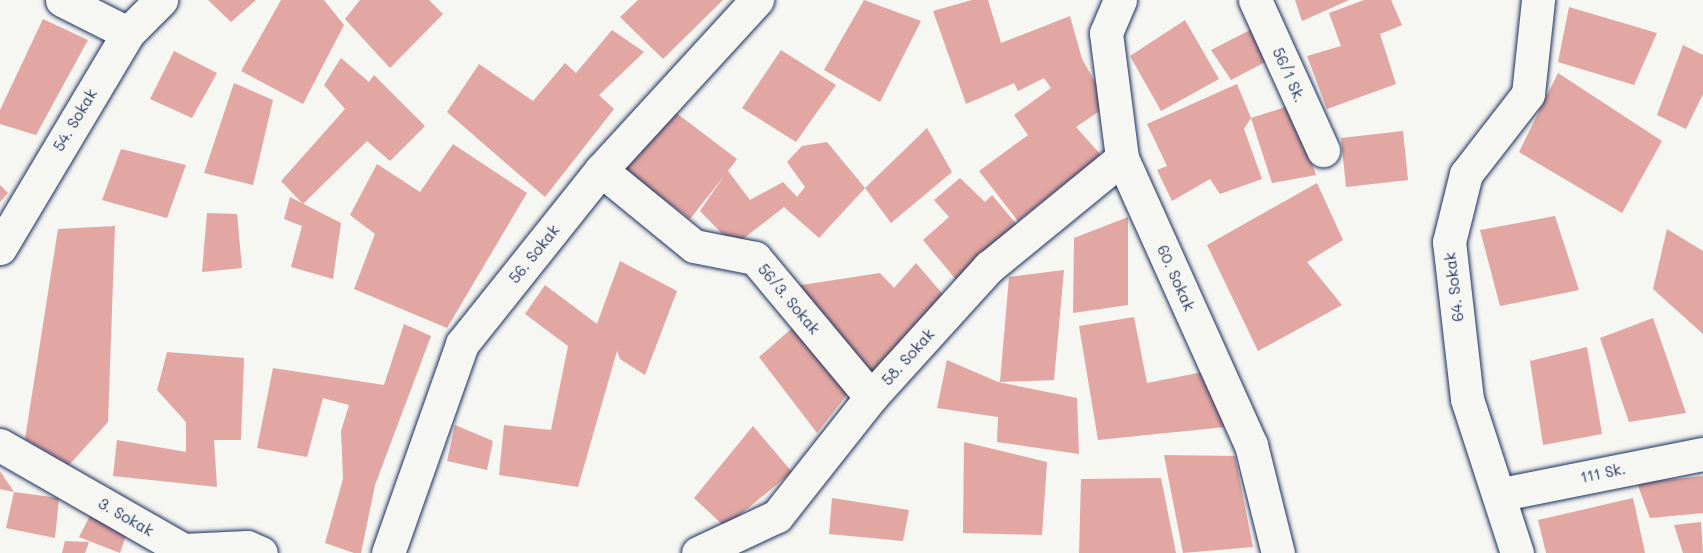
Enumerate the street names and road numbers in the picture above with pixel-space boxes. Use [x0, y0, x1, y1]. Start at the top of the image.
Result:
street label: 56/1 Sk. [1269, 45, 1309, 105]
street label: 54. Sokak [49, 86, 101, 154]
street label: 56. Sokak [505, 221, 563, 287]
street label: 60. Sokak [1154, 242, 1198, 314]
street label: 64. Sokak [1441, 251, 1467, 323]
street label: 56/3. Sokak [754, 260, 824, 338]
street label: 58. Sokak [878, 325, 938, 389]
street label: 111 Sk. [1579, 459, 1627, 487]
street label: 3. Sokak [95, 494, 157, 540]

